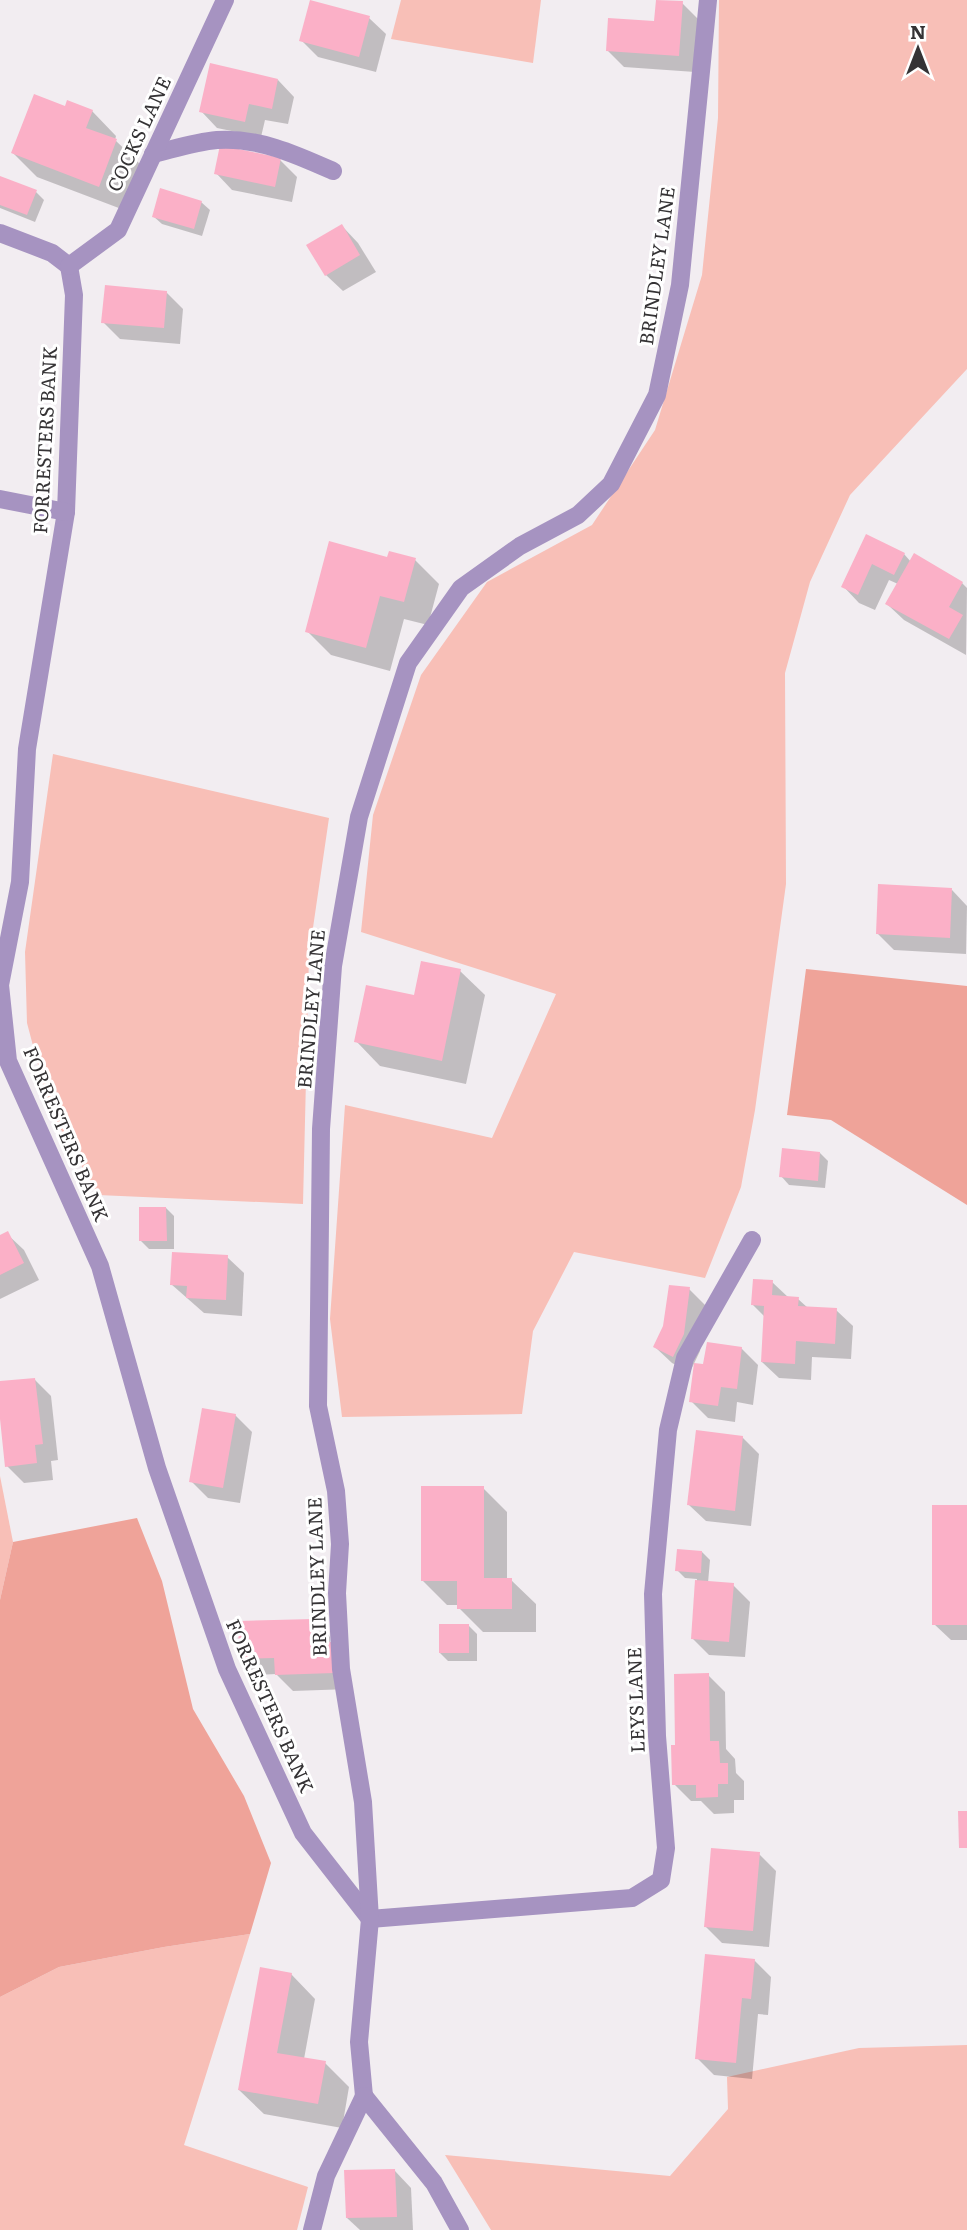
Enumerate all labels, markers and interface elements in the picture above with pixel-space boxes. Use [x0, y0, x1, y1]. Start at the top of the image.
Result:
north arrow [883, 14, 953, 84]
text: N [910, 17, 926, 45]
street label: COCKS LANE [99, 71, 177, 196]
street label: BRINDLEY LANE [631, 185, 681, 347]
street label: FORRESTERS BANK [25, 345, 63, 534]
street label: BRINDLEY LANE [289, 928, 331, 1090]
street label: FORRESTERS BANK [17, 1042, 117, 1226]
street label: BRINDLEY LANE [299, 1497, 333, 1657]
street label: FORRESTERS BANK [220, 1614, 322, 1797]
street label: LEYS LANE [619, 1647, 651, 1753]

